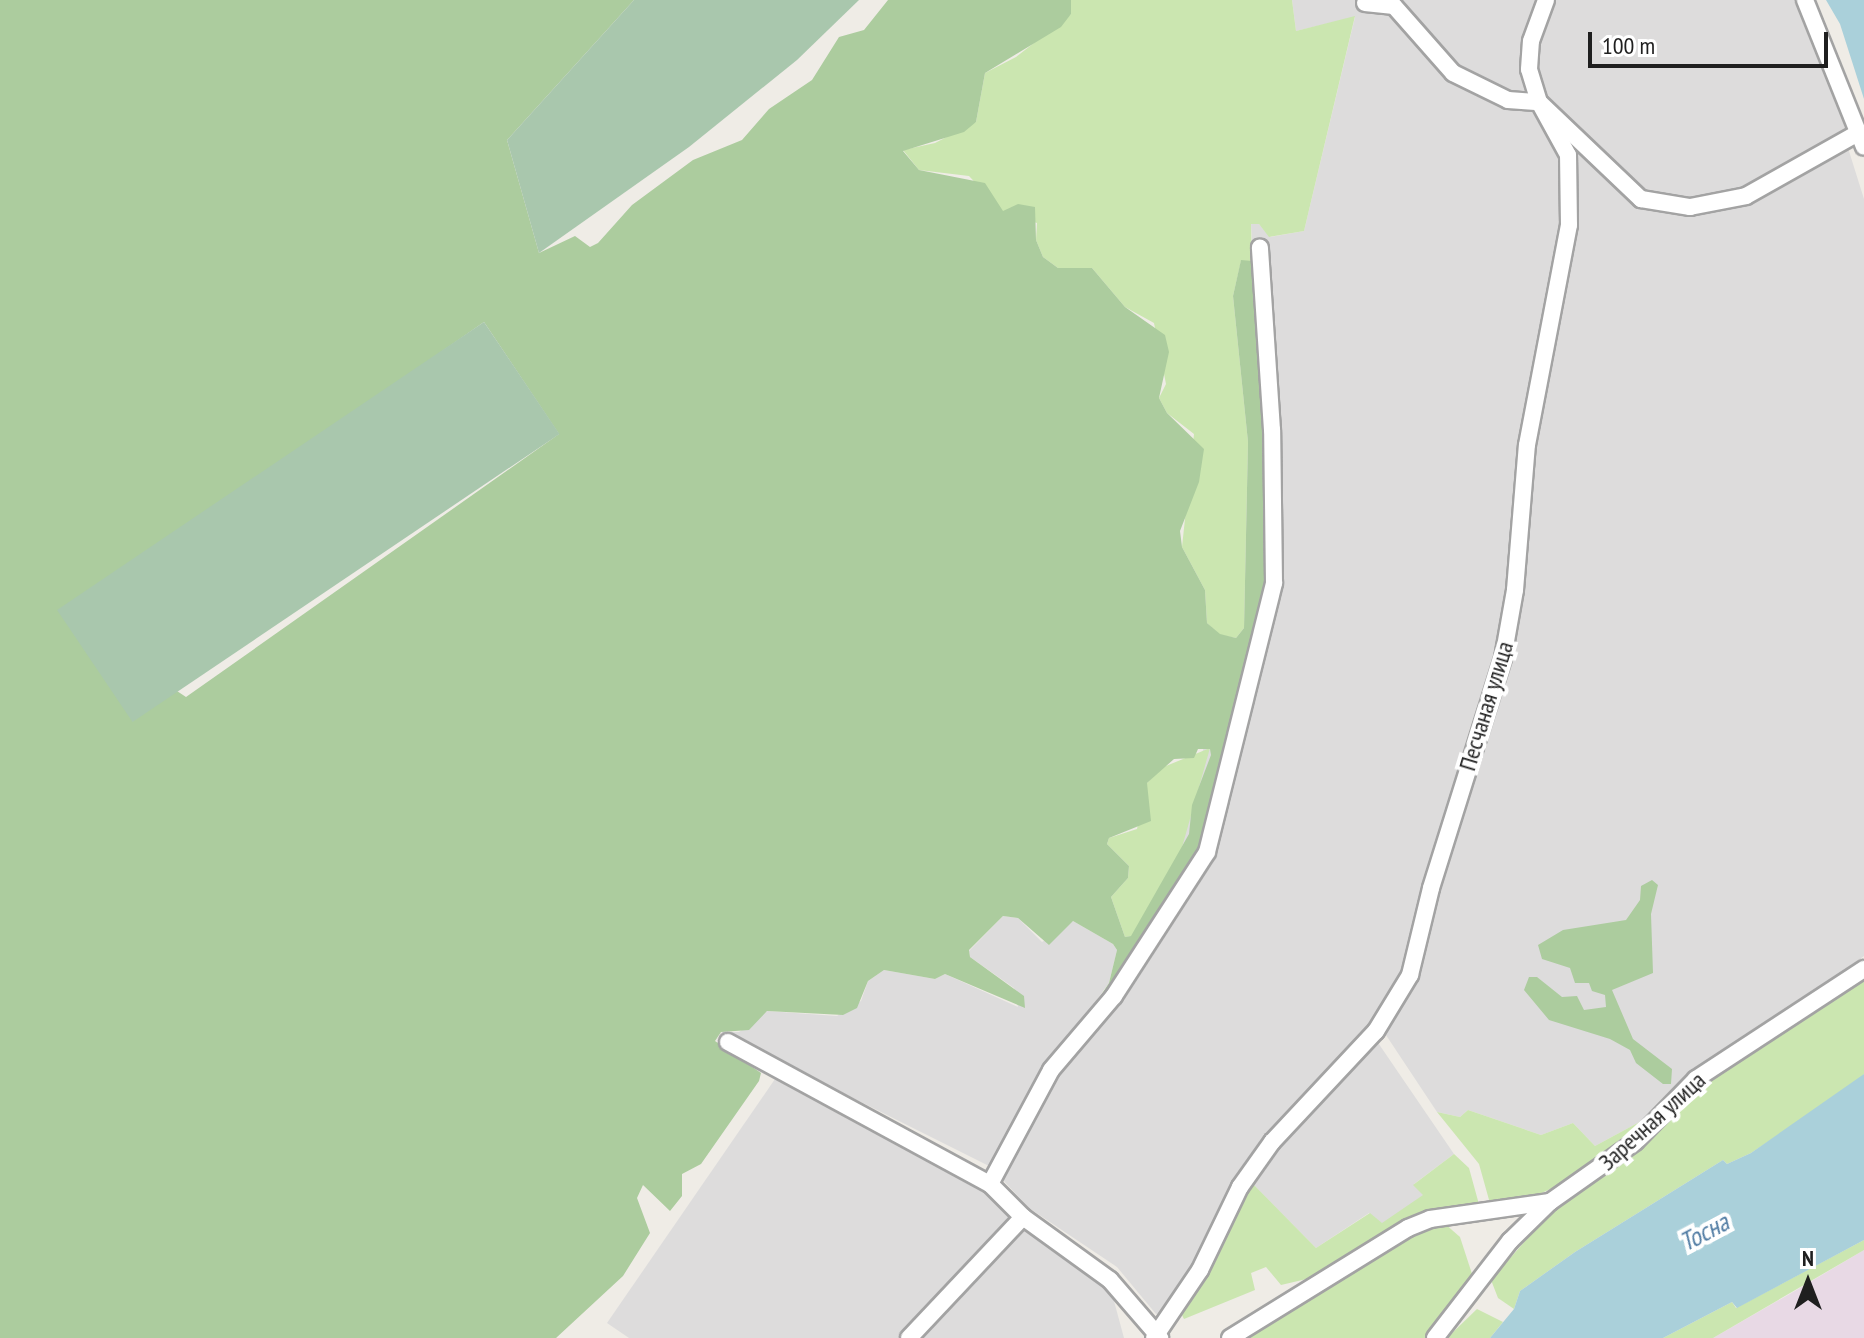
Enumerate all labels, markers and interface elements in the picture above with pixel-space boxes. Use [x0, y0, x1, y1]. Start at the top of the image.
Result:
scale bar [1592, 16, 1832, 66]
text: 100 m [1602, 30, 1655, 61]
street label: Песчаная улица [1453, 638, 1519, 774]
street label: Заречная улица [1593, 1066, 1711, 1176]
water label: Тосна [1674, 1206, 1734, 1258]
north arrow [1768, 1242, 1848, 1322]
text: N [1802, 1244, 1814, 1272]

